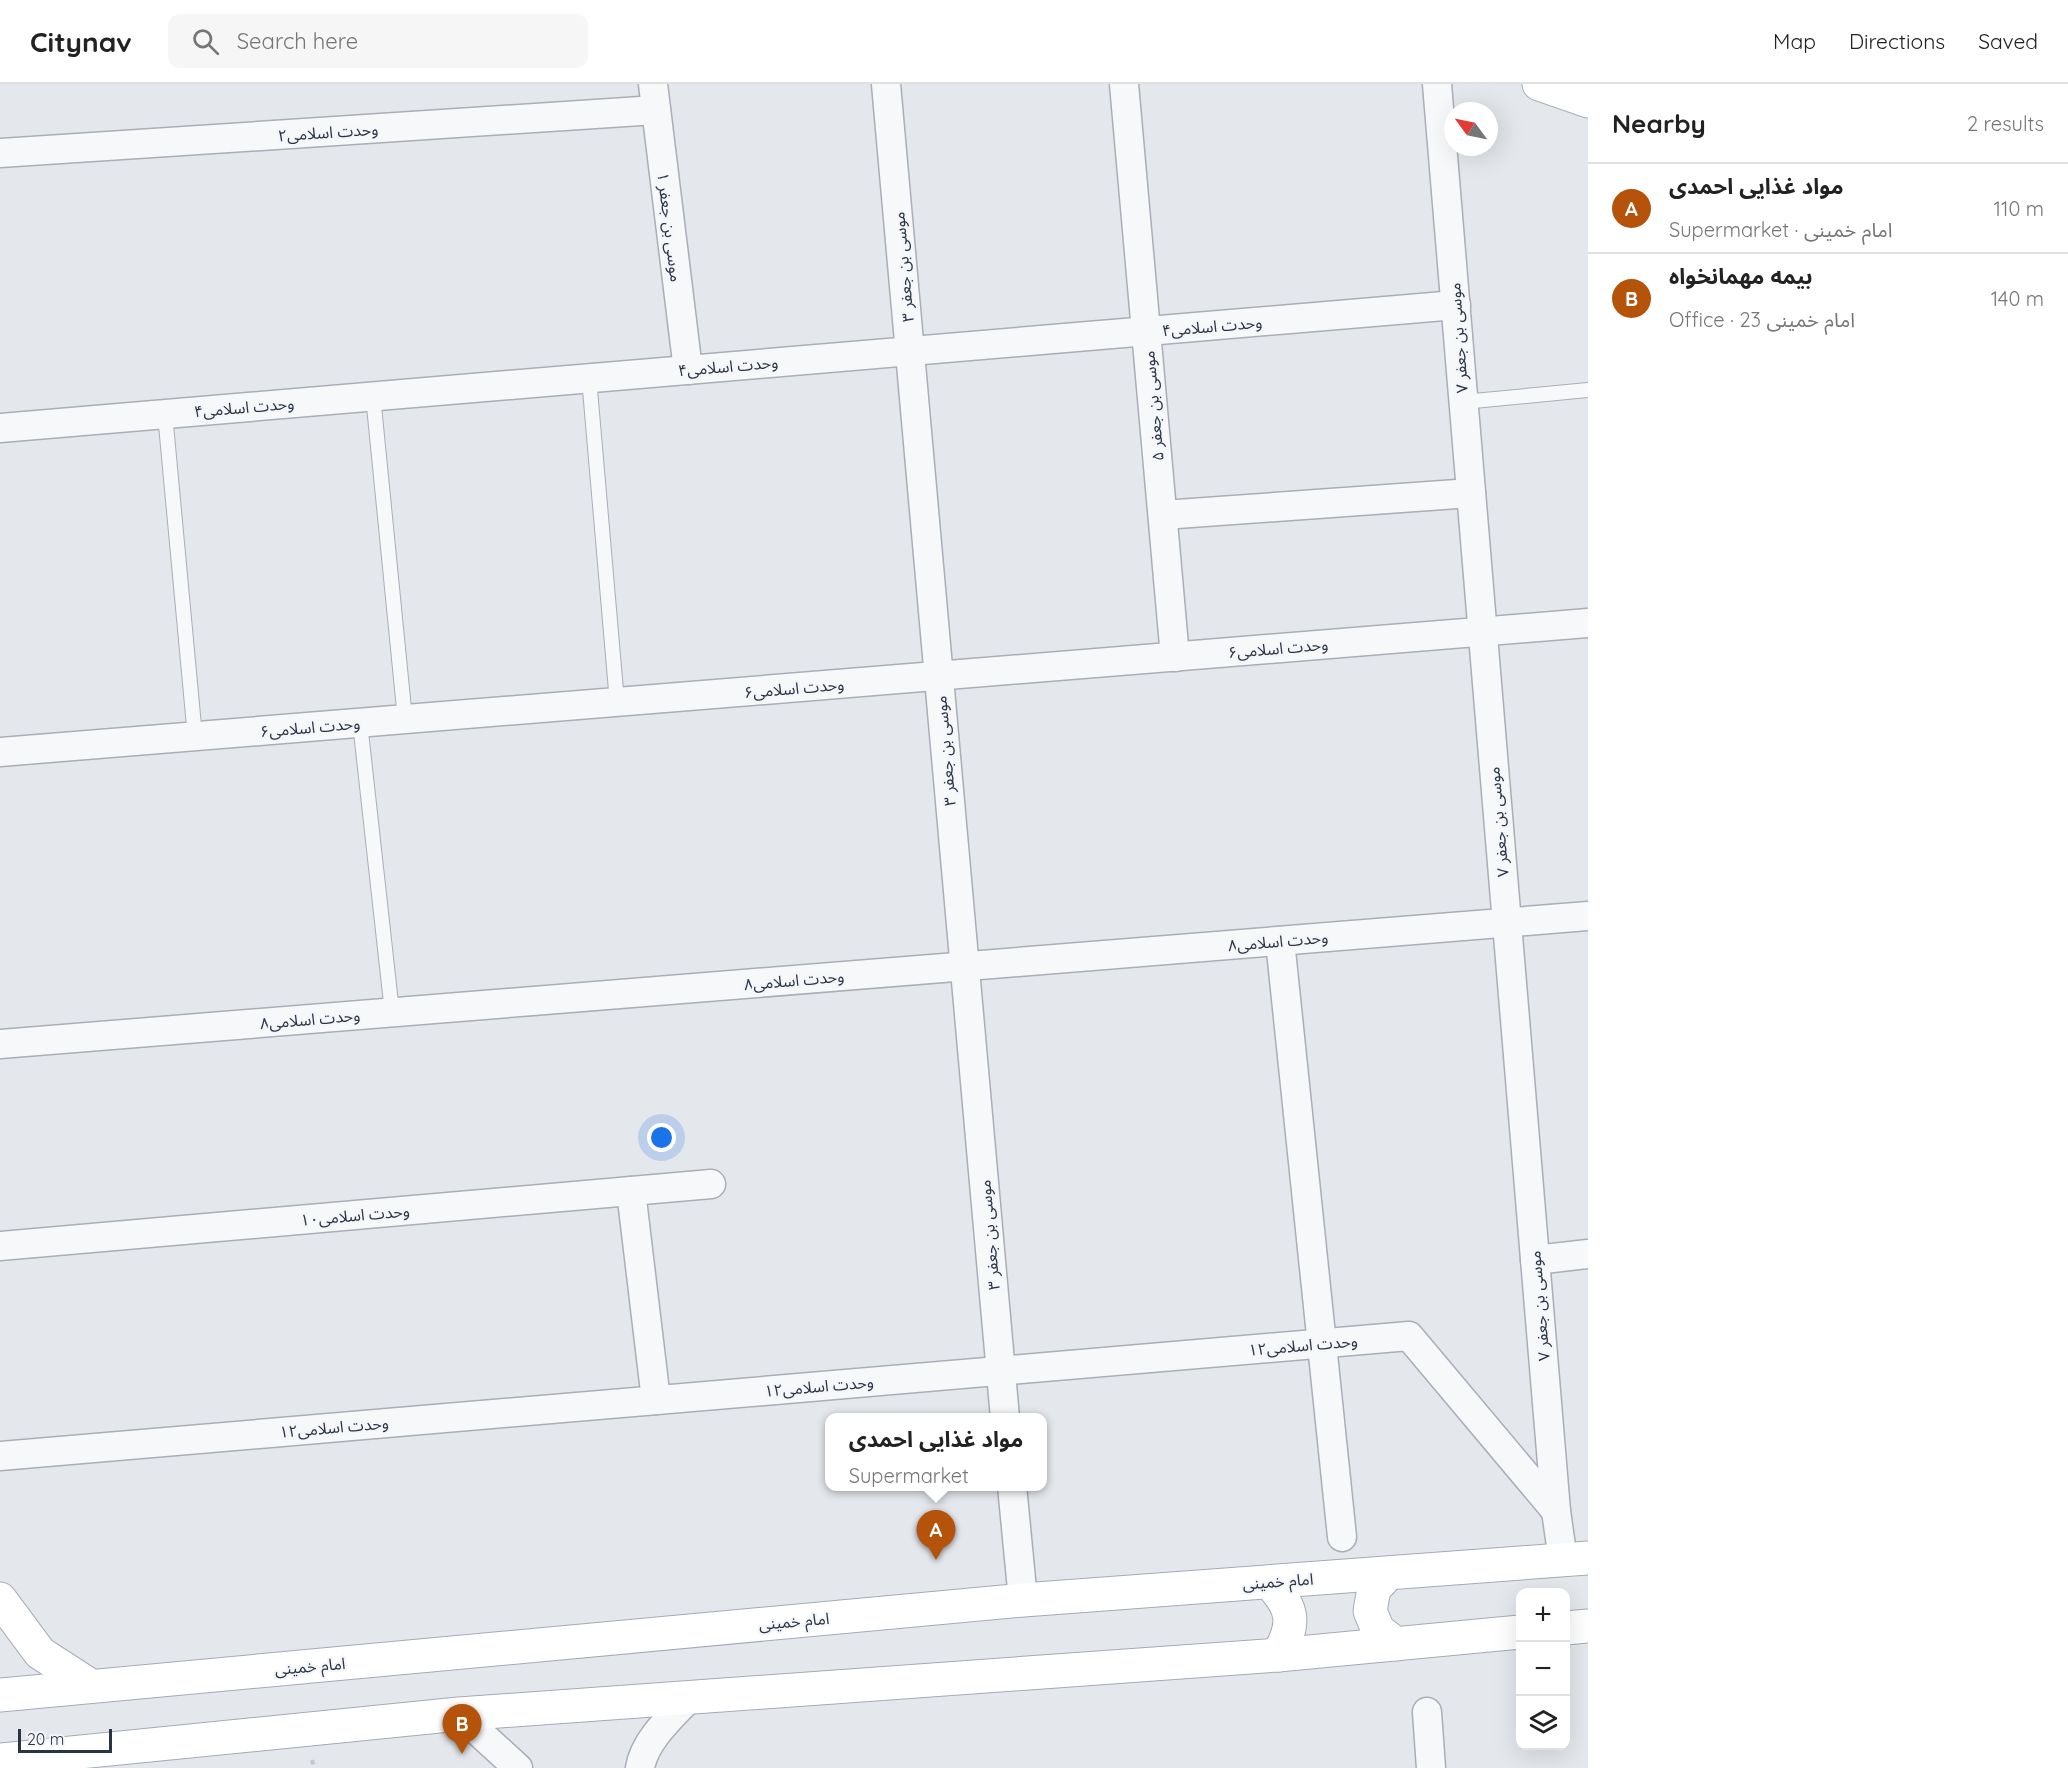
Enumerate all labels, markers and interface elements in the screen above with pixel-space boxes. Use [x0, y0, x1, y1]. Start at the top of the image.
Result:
search box [168, 14, 588, 68]
text: Citynav [30, 24, 132, 59]
icon: search [189, 25, 222, 58]
text: Search here [237, 27, 358, 55]
text: Map [1773, 28, 1816, 54]
text: Directions [1849, 28, 1945, 54]
text: Saved [1978, 28, 2038, 54]
north arrow [1444, 102, 1498, 156]
text: Nearby [1612, 107, 1706, 140]
text: 2 results [1967, 111, 2044, 136]
street label: وحدت اسلامی۲ [277, 119, 379, 145]
street label: موسی بن جعفر ۱ [653, 171, 687, 283]
text: مواد غذایی احمدی [1669, 172, 1844, 200]
text: A [1625, 196, 1638, 221]
text: 110 m [1994, 196, 2044, 221]
street label: موسی بن جعفر ۳ [888, 211, 918, 323]
text: Supermarket · امام خمینی [1669, 217, 1893, 242]
text: بیمه مهمانخواه [1669, 262, 1812, 290]
street label: موسی بن جعفر ۷ [1444, 282, 1472, 394]
text: B [1625, 286, 1638, 311]
text: 140 m [1991, 286, 2044, 311]
text: Office · امام خمینی 23 [1669, 307, 1855, 332]
street label: وحدت اسلامی۴ [1161, 312, 1263, 340]
street label: موسی بن جعفر ۵ [1138, 350, 1168, 462]
street label: وحدت اسلامی۴ [677, 352, 779, 380]
street label: وحدت اسلامی۴ [193, 393, 295, 421]
street label: وحدت اسلامی۶ [1227, 634, 1329, 662]
street label: وحدت اسلامی۶ [743, 674, 845, 702]
street label: موسی بن جعفر ۳ [930, 695, 960, 807]
street label: وحدت اسلامی۶ [259, 713, 361, 741]
street label: موسی بن جعفر ۷ [1483, 766, 1513, 878]
street label: وحدت اسلامی۸ [1227, 927, 1329, 955]
street label: وحدت اسلامی۸ [743, 966, 845, 994]
street label: وحدت اسلامی۸ [259, 1005, 361, 1033]
your location [647, 1123, 676, 1152]
street label: موسی بن جعفر ۳ [974, 1179, 1004, 1291]
street label: وحدت اسلامی۱۰ [299, 1200, 411, 1230]
street label: موسی بن جعفر ۷ [1524, 1250, 1554, 1362]
street label: وحدت اسلامی۱۲ [1247, 1330, 1359, 1360]
street label: وحدت اسلامی۱۲ [763, 1371, 875, 1401]
street label: وحدت اسلامی۱۲ [278, 1412, 390, 1442]
popup [825, 1413, 1047, 1491]
text: مواد غذایی احمدی [849, 1425, 1023, 1453]
text: Supermarket [849, 1463, 969, 1488]
pin: A [916, 1510, 956, 1560]
street label: امام خمینی [1242, 1569, 1314, 1596]
map controls [1516, 1588, 1570, 1750]
button: + [1516, 1588, 1570, 1642]
street label: امام خمینی [758, 1608, 830, 1637]
button: − [1516, 1642, 1570, 1696]
street label: امام خمینی [274, 1653, 346, 1682]
button: layers [1516, 1696, 1570, 1750]
pin: B [442, 1704, 482, 1754]
scale bar [18, 1726, 112, 1754]
text: 20 m [27, 1729, 64, 1749]

